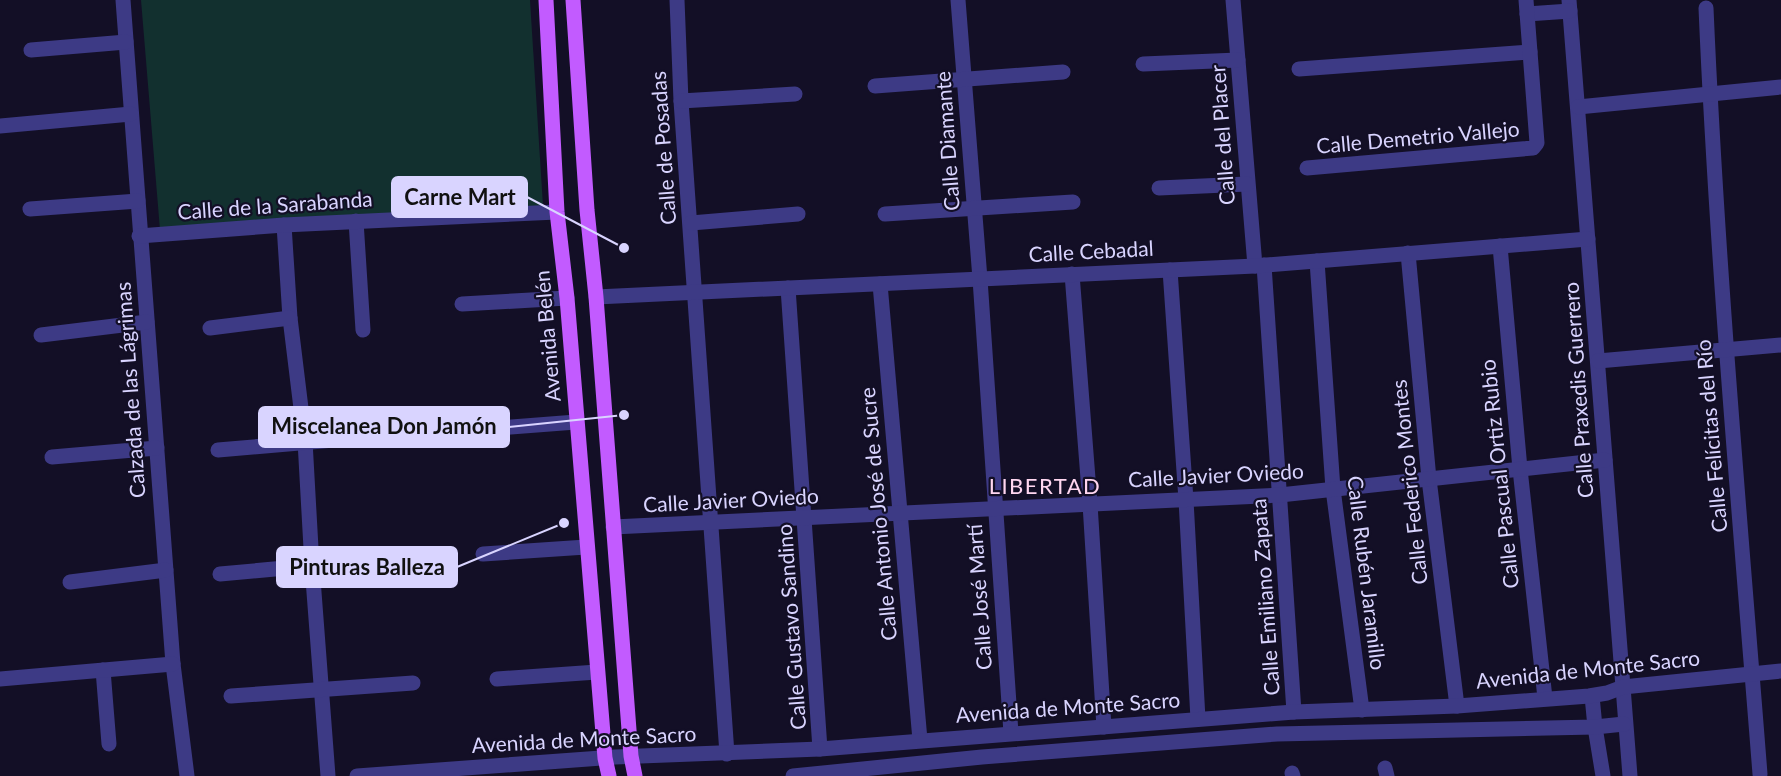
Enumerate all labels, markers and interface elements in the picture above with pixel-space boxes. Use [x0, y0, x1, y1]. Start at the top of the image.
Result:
street label: Calle del Placer [1204, 64, 1239, 206]
street label: Calle de Posadas [645, 70, 680, 226]
street label: Calle Diamante [929, 70, 964, 212]
street label: Calle Demetrio Vallejo [1315, 115, 1521, 158]
callout: Carne Mart [392, 177, 527, 217]
text: Carne Mart [404, 183, 517, 210]
street label: Calle de la Sarabanda [176, 185, 373, 224]
street label: Calle Cebadal [1028, 235, 1154, 266]
street label: Avenida Belén [528, 269, 565, 403]
street label: Calzada de las Lágrimas [109, 281, 150, 499]
street label: Calle Praxedis Guerrero [1557, 281, 1598, 499]
street label: Calle Felícitas del Río [1690, 339, 1731, 534]
street label: Calle Pascual Ortiz Rubio [1474, 358, 1523, 590]
street label: Calle Federico Montes [1385, 378, 1432, 586]
street label: Calle Antonio José de Sucre [854, 386, 901, 642]
callout: Miscelanea Don Jamón [259, 407, 509, 447]
text: Miscelanea Don Jamón [271, 412, 497, 439]
street label: Calle Javier Oviedo [1127, 457, 1304, 492]
district label: LIBERTAD [989, 472, 1101, 499]
street label: Calle Rubén Jaramillo [1343, 474, 1392, 671]
street label: Calle Javier Oviedo [642, 482, 819, 517]
street label: Calle Emiliano Zapata [1245, 498, 1284, 696]
street label: Calle José Martí [961, 522, 996, 671]
street label: Calle Gustavo Sandino [771, 523, 810, 731]
callout: Pinturas Balleza [277, 547, 457, 587]
text: Pinturas Balleza [289, 553, 445, 580]
street label: Avenida de Monte Sacro [1475, 644, 1701, 693]
street label: Avenida de Monte Sacro [955, 686, 1181, 727]
street label: Avenida de Monte Sacro [471, 720, 697, 757]

